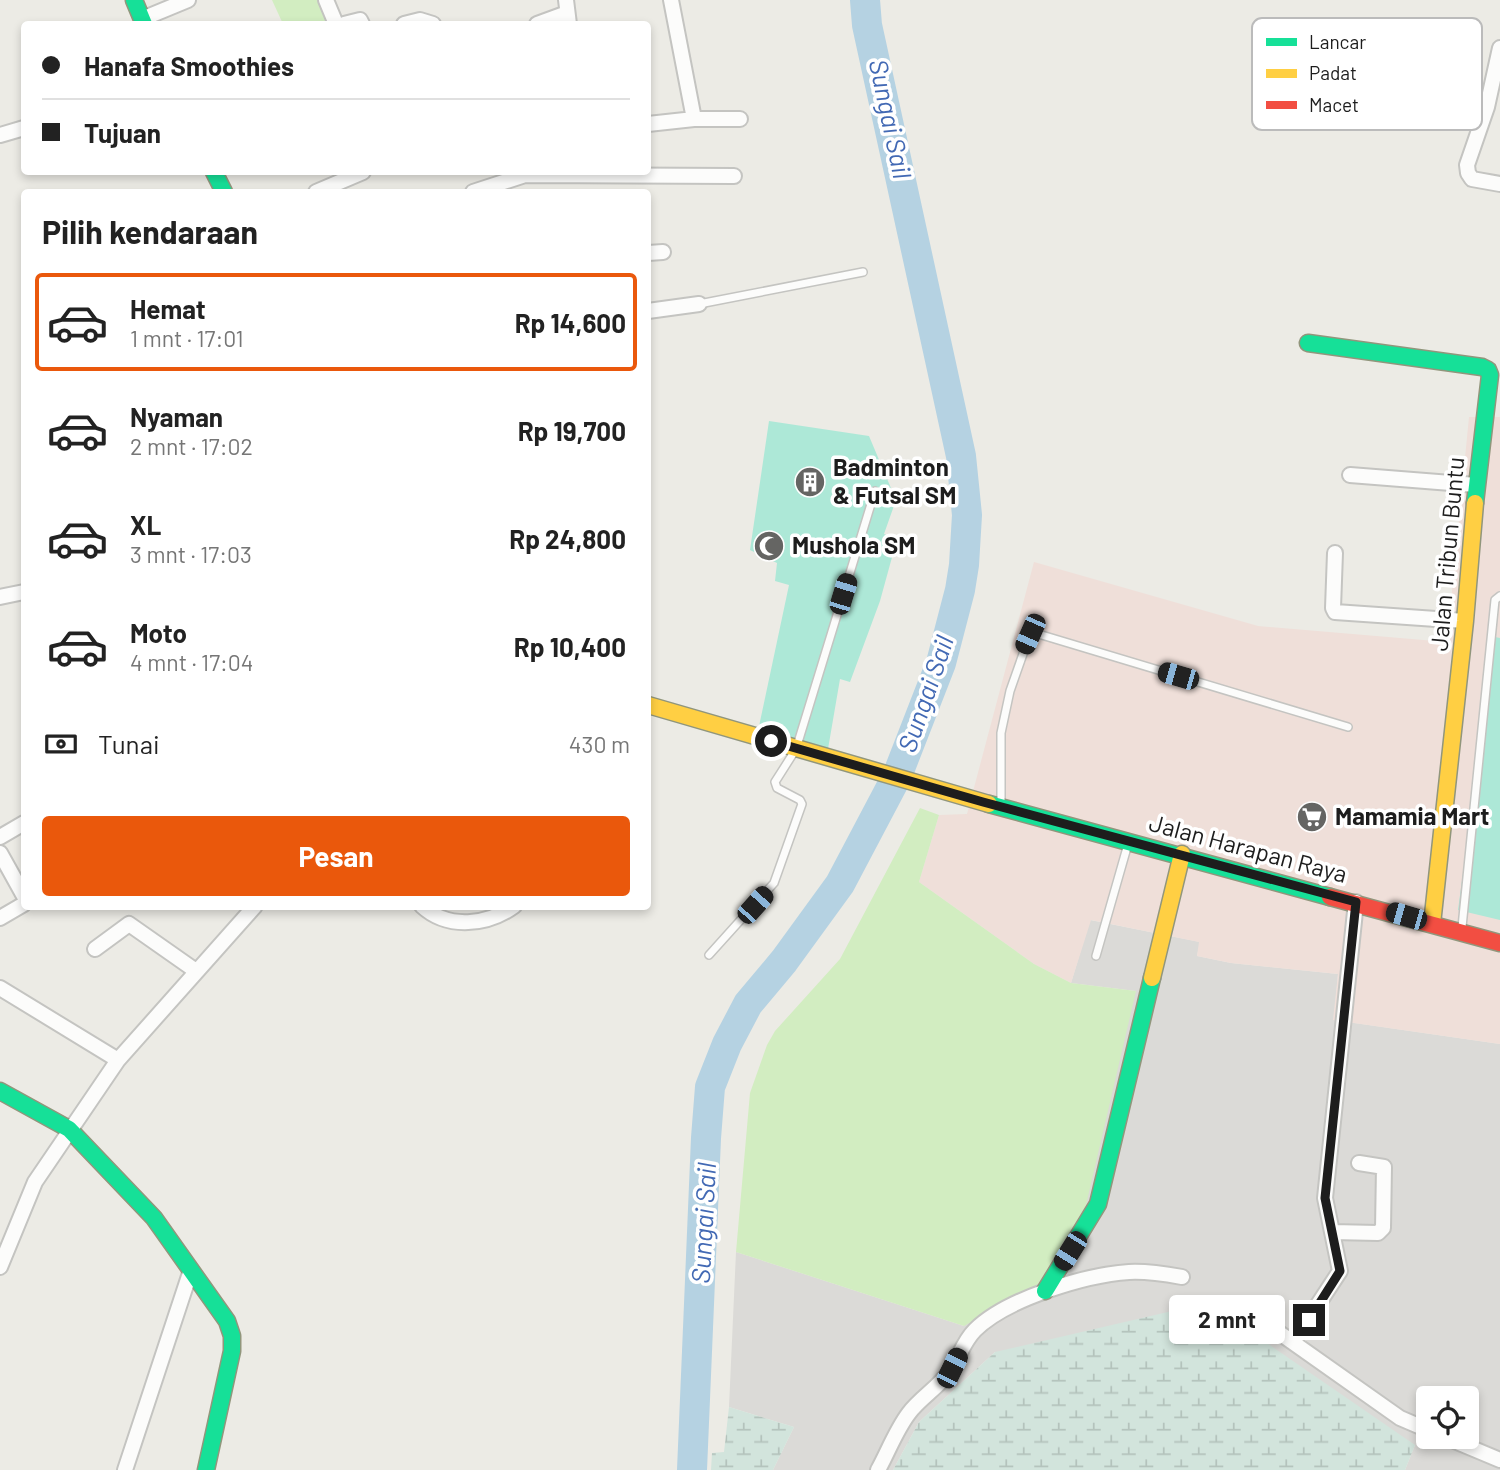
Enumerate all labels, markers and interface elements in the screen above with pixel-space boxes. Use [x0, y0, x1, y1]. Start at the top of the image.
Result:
legend [1252, 18, 1482, 130]
text: Lancar [1309, 30, 1366, 53]
text: Hanafa Smoothies [84, 50, 294, 81]
water label: Sungai Sail [864, 56, 919, 181]
text: Padat [1309, 61, 1357, 84]
text: Macet [1309, 93, 1359, 116]
text: Tujuan [84, 117, 161, 148]
text: Pilih kendaraan [42, 212, 258, 250]
icon: car [46, 291, 109, 354]
text: Hemat [130, 293, 206, 324]
text: Rp 14,600 [515, 307, 626, 338]
text: 1 mnt · 17:01 [130, 324, 244, 352]
icon: car [46, 399, 109, 462]
text: Nyaman [130, 401, 223, 432]
text: Rp 19,700 [518, 415, 626, 446]
text: 2 mnt · 17:02 [130, 432, 253, 460]
place label: Badminton & Futsal SM [833, 452, 956, 509]
street label: Jalan Tribun Buntu [1424, 456, 1469, 652]
building icon: Badminton & Futsal SM [793, 465, 827, 499]
icon: car [46, 507, 109, 570]
text: XL [130, 509, 161, 540]
text: Rp 24,800 [509, 523, 626, 554]
mosque icon: Mushola SM [752, 529, 786, 563]
place label: Mushola SM [792, 530, 915, 559]
text: 3 mnt · 17:03 [130, 540, 252, 568]
car [827, 571, 860, 617]
car [1012, 611, 1049, 657]
icon: car [46, 615, 109, 678]
text: Moto [130, 617, 187, 648]
text: Rp 10,400 [514, 631, 626, 662]
water label: Sungai Sail [890, 631, 959, 756]
text: 4 mnt · 17:04 [130, 648, 254, 676]
car [1155, 660, 1202, 692]
icon: cash [42, 725, 80, 763]
route start [755, 725, 787, 757]
text: Tunai [98, 728, 160, 759]
text: 430 m [569, 730, 630, 758]
supermarket icon: Mamamia Mart [1295, 800, 1329, 834]
place label: Mamamia Mart [1335, 801, 1489, 830]
street label: Jalan Harapan Raya [1146, 807, 1351, 888]
button: Pesan [42, 816, 630, 896]
car [734, 882, 777, 928]
car [1383, 900, 1430, 932]
water label: Sungai Sail [684, 1161, 721, 1284]
car [1050, 1228, 1091, 1274]
callout: 2 mnt [1169, 1296, 1284, 1344]
route end [1293, 1304, 1325, 1336]
text: 2 mnt [1198, 1305, 1256, 1333]
car [934, 1345, 971, 1391]
map controls [1416, 1386, 1479, 1449]
button: locate [1416, 1386, 1479, 1449]

